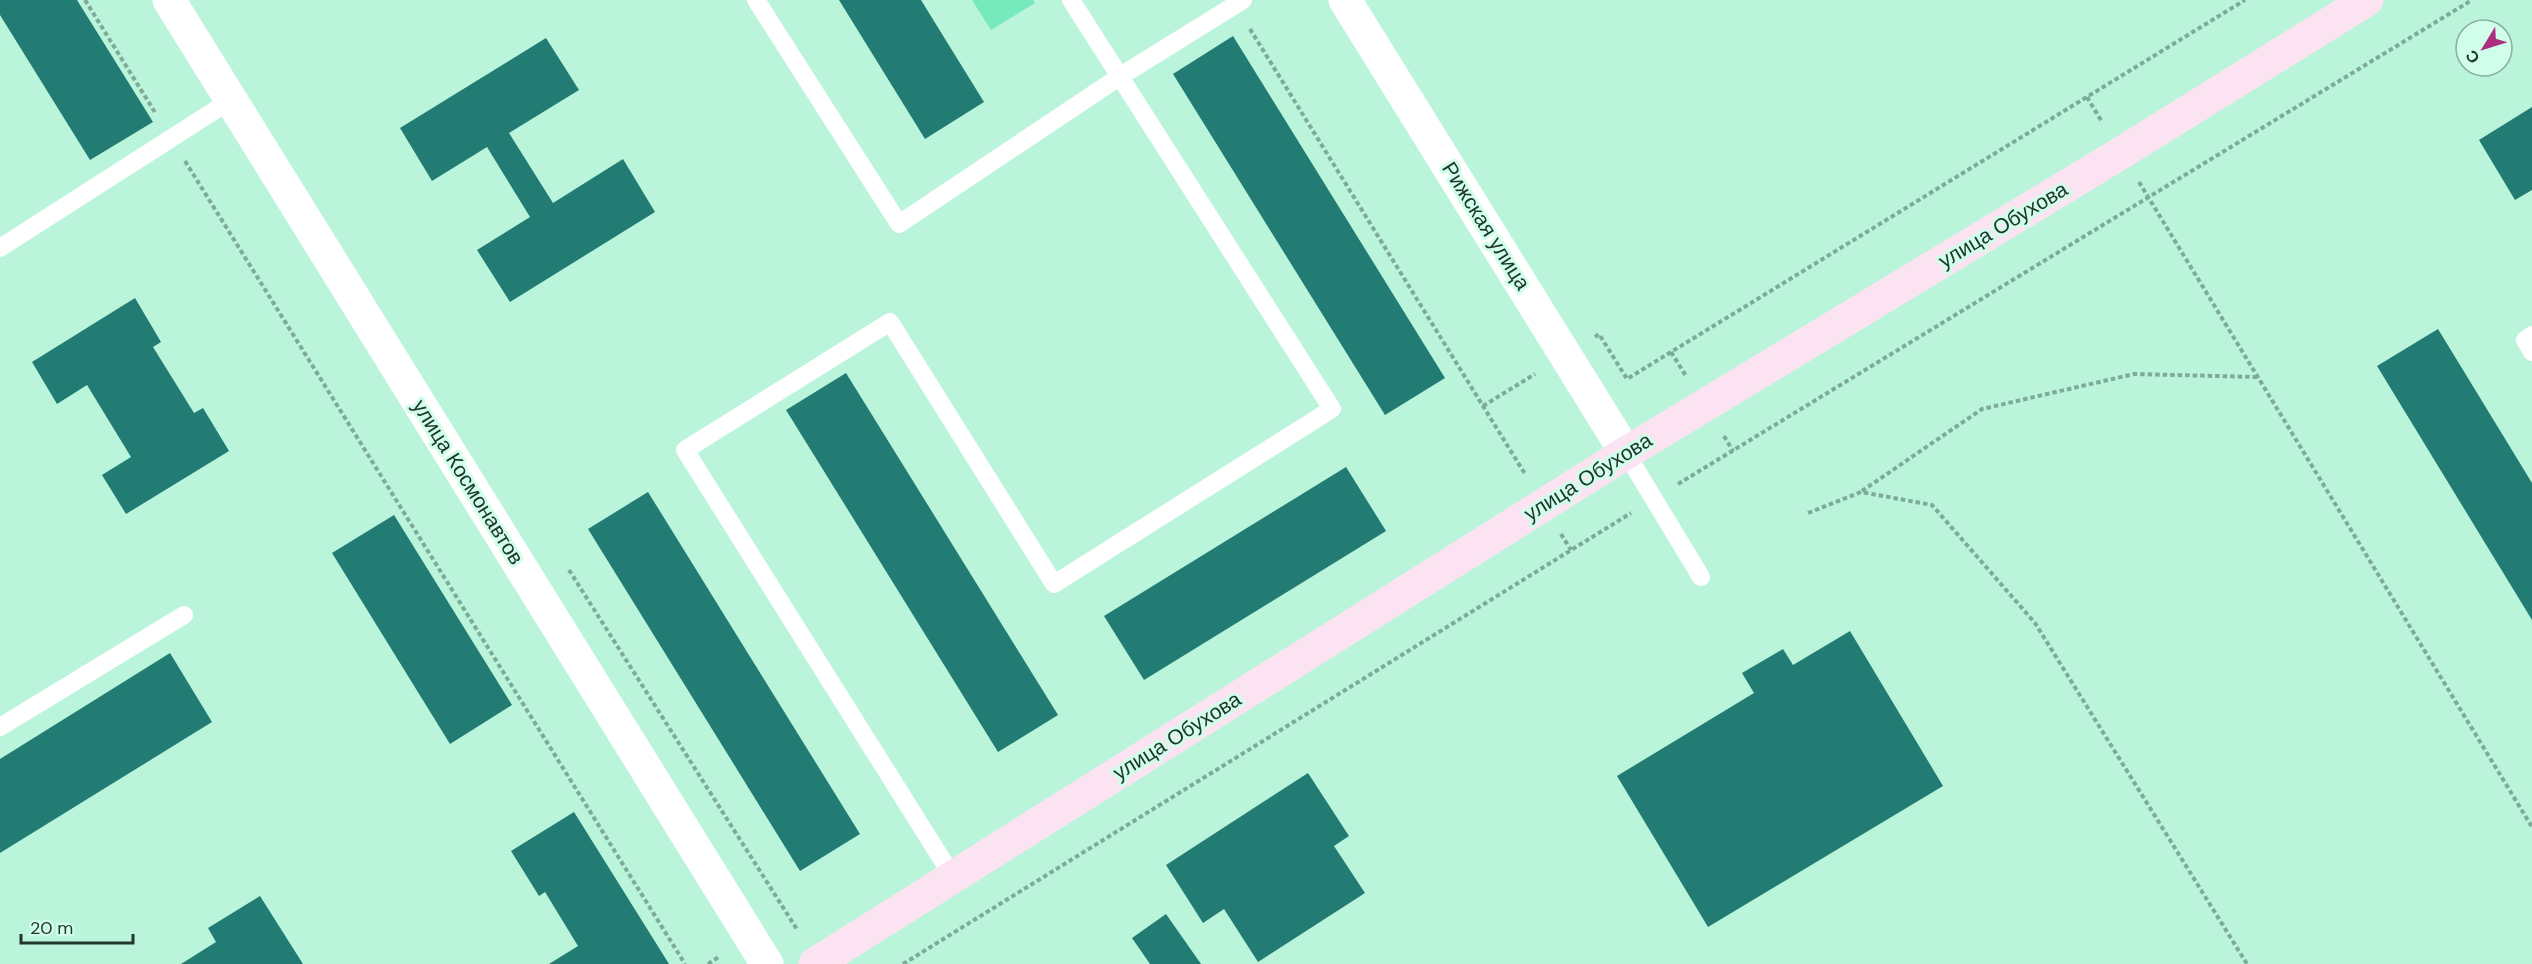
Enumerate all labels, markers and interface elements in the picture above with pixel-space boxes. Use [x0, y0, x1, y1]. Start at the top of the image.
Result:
north arrow [2454, 18, 2514, 78]
text: С [2460, 46, 2484, 68]
street label: Рижская улица [1435, 157, 1537, 296]
street label: улица Обухова [1933, 175, 2073, 275]
street label: улица Космонавтов [406, 394, 530, 570]
street label: улица Обухова [1519, 426, 1658, 528]
street label: улица Обухова [1108, 685, 1247, 787]
scale bar [21, 907, 134, 945]
text: 20 m [30, 916, 73, 940]

